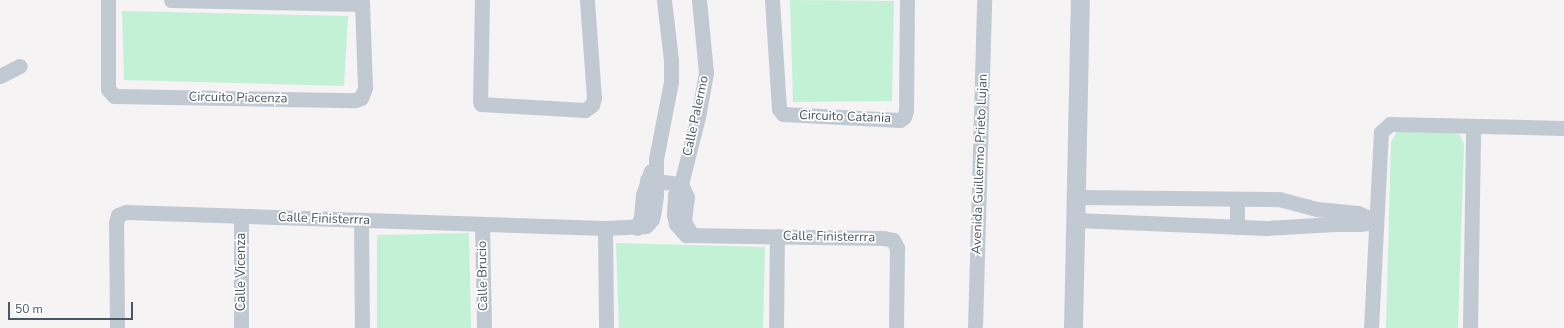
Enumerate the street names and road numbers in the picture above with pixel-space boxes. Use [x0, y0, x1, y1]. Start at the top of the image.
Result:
street label: Avenida Guillermo Prieto Lujan [969, 73, 991, 255]
street label: Calle Palermo [680, 74, 712, 158]
street label: Circuito Piacenza [188, 89, 288, 107]
street label: Circuito Catania [799, 108, 891, 126]
street label: Calle Finisterrra [278, 210, 370, 228]
street label: Calle Finisterrra [783, 228, 875, 246]
street label: Calle Vicenza [233, 233, 249, 311]
street label: Calle Brucio [475, 241, 491, 311]

